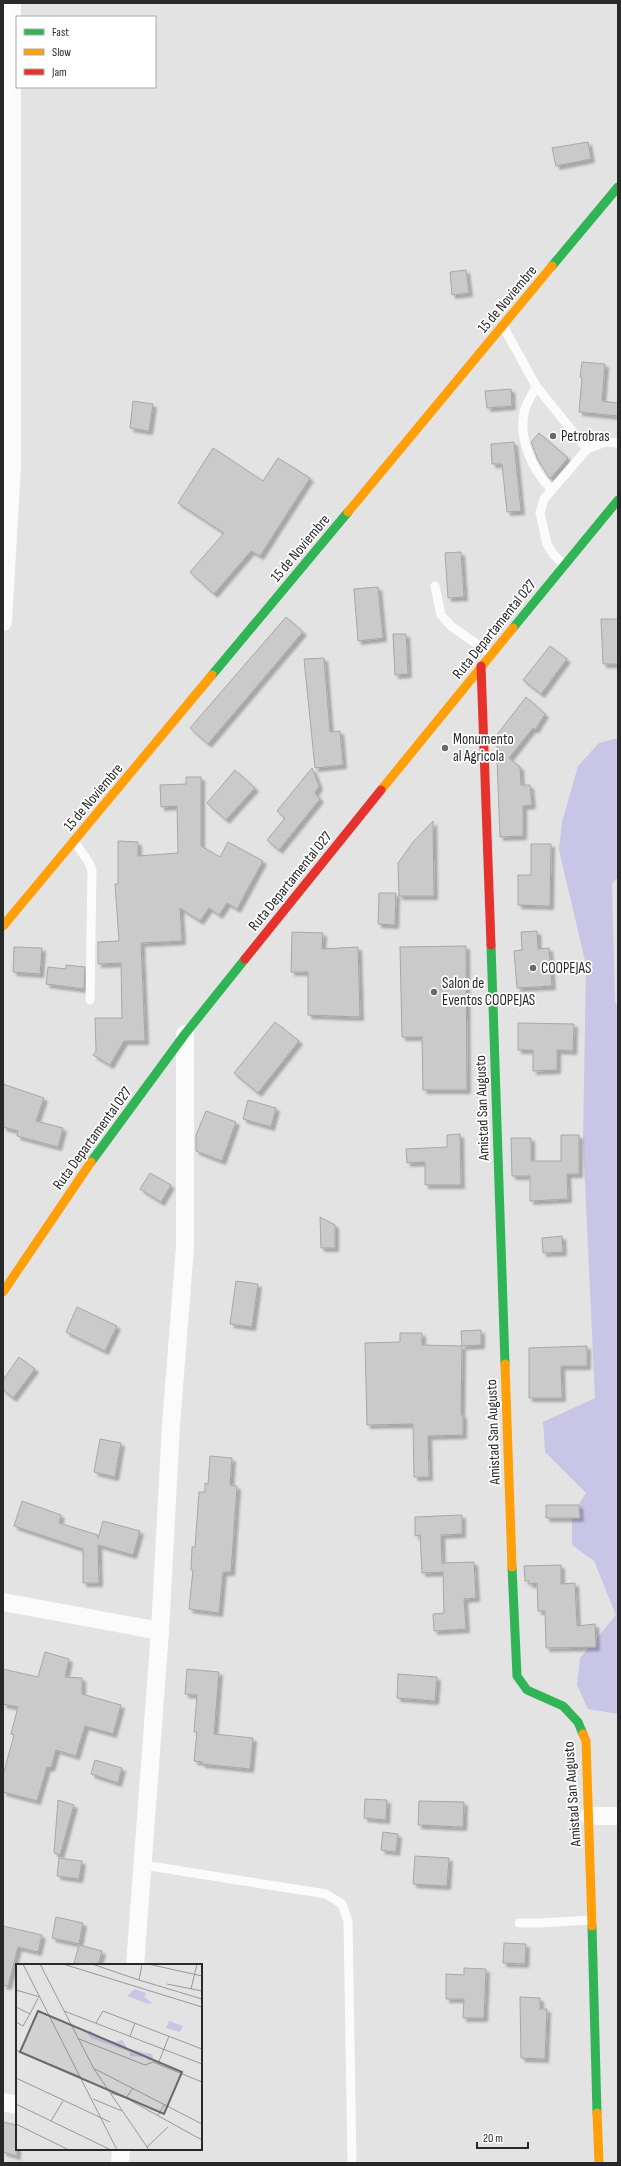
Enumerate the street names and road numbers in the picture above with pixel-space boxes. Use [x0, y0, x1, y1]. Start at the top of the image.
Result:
street label: 15 de Noviembre [474, 262, 541, 337]
street label: 15 de Noviembre [267, 511, 334, 586]
street label: Ruta Departamental 027 [448, 576, 540, 683]
street label: 15 de Noviembre [60, 760, 127, 835]
street label: Ruta Departamental 027 [244, 828, 336, 935]
street label: Amistad San Augusto [471, 1055, 494, 1162]
street label: Ruta Departamental 027 [49, 1083, 136, 1193]
street label: Amistad San Augusto [482, 1379, 505, 1486]
street label: Amistad San Augusto [559, 1741, 586, 1848]

